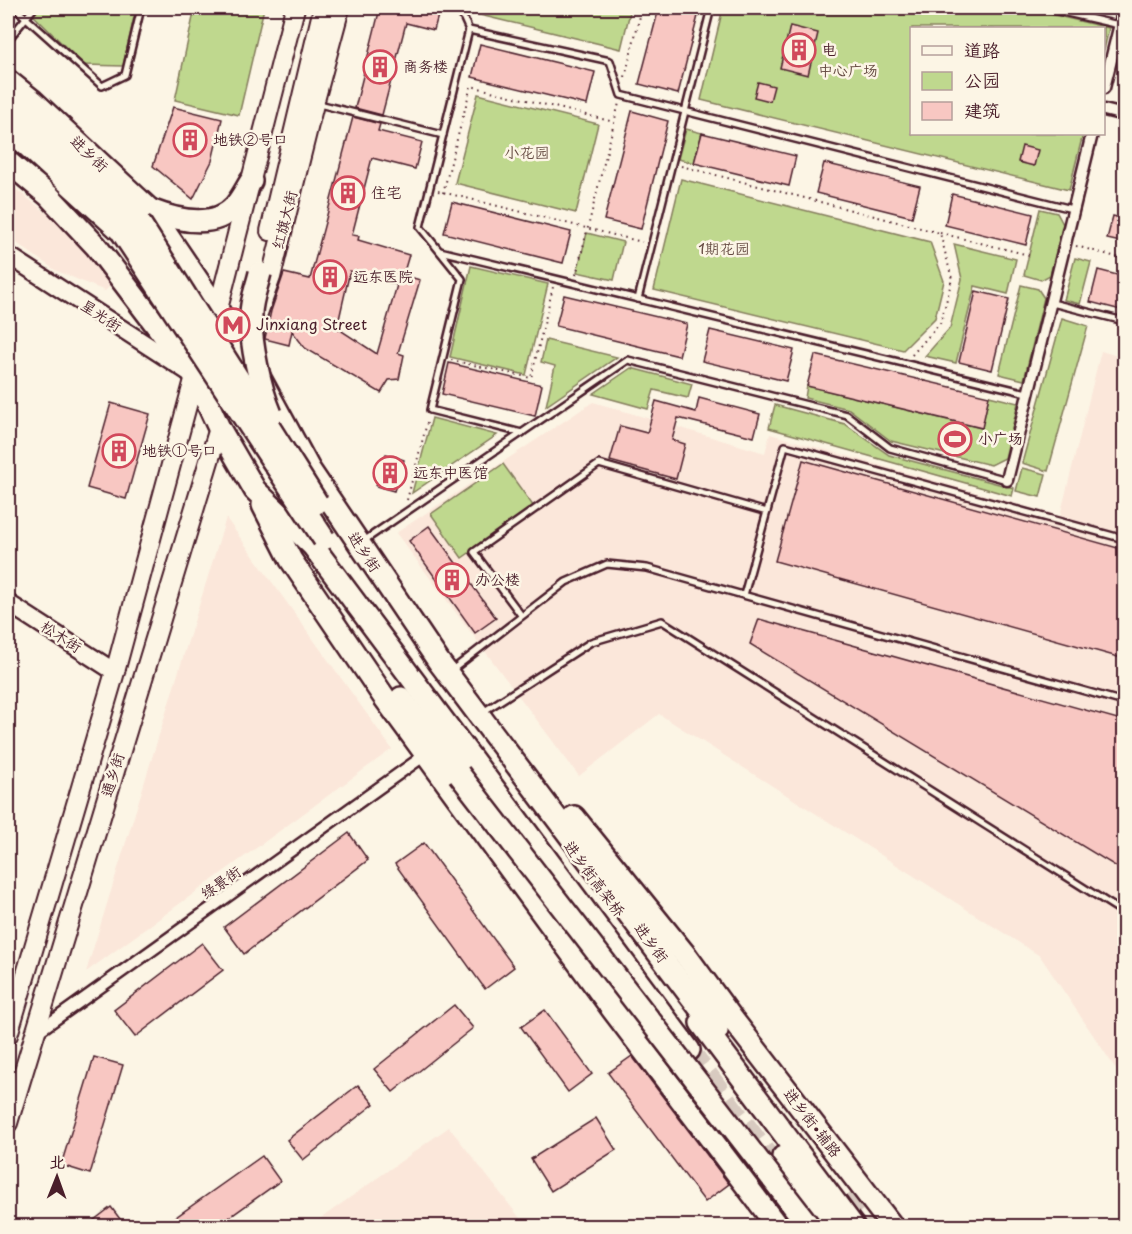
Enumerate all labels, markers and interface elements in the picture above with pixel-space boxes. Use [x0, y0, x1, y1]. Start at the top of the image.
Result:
legend [910, 27, 1105, 135]
building icon: 电 [781, 32, 817, 68]
text: 道路 [964, 36, 1000, 63]
place label: 电 [822, 37, 837, 60]
building icon: 商务楼 [362, 49, 398, 85]
place label: 商务楼 [403, 54, 448, 77]
park label: 中心广场 [818, 58, 878, 81]
text: 公园 [964, 66, 1000, 93]
text: 建筑 [964, 96, 1000, 123]
building icon: 地铁②号口 [172, 122, 208, 158]
place label: 地铁②号口 [213, 127, 288, 150]
street label: 进乡街 [66, 129, 114, 177]
park label: 小花园 [504, 140, 550, 163]
building icon: 住宅 [330, 175, 366, 211]
place label: 住宅 [371, 180, 401, 203]
street label: 红旗大街 [265, 188, 302, 252]
park label: 1期花园 [698, 236, 750, 259]
building icon: 远东医院 [312, 259, 348, 295]
place label: 远东医院 [353, 264, 413, 287]
street label: 星光街 [77, 293, 127, 337]
metro station icon: Jinxiang Street [215, 307, 251, 343]
place label: Jinxiang Street [256, 312, 367, 335]
sports icon: 小广场 [937, 421, 973, 457]
place label: 小广场 [978, 426, 1023, 449]
building icon: 地铁①号口 [101, 433, 137, 469]
place label: 地铁①号口 [142, 438, 217, 461]
building icon: 远东中医馆 [372, 455, 408, 491]
place label: 远东中医馆 [413, 460, 488, 483]
street label: 进乡街 [343, 526, 387, 576]
building icon: 办公楼 [434, 562, 470, 598]
place label: 办公楼 [475, 567, 520, 590]
street label: 松木街 [37, 614, 87, 658]
street label: 通乡街 [94, 750, 129, 799]
street label: 进乡街高架桥 [559, 835, 631, 921]
street label: 绿景街 [195, 859, 245, 904]
street label: 进乡街 [629, 917, 675, 967]
street label: 进乡街•辅路 [779, 1083, 848, 1162]
north arrow [27, 1147, 87, 1207]
text: 北 [49, 1149, 65, 1173]

